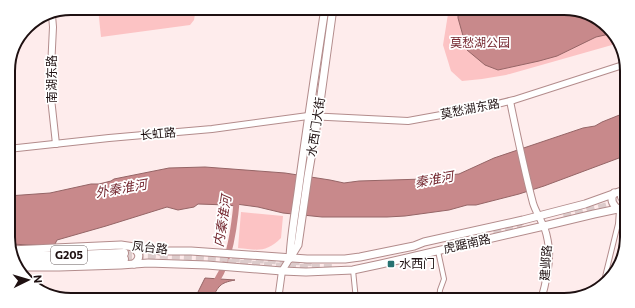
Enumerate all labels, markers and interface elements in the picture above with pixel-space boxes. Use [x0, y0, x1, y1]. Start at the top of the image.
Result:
park label: 莫愁湖公园 [450, 35, 510, 49]
street label: 南湖东路 [44, 55, 58, 103]
street label: 莫愁湖东路 [439, 95, 501, 121]
street label: 水西门大街 [303, 96, 327, 158]
street label: 长虹路 [139, 124, 176, 142]
water label: 秦淮河 [413, 167, 458, 190]
water label: 外秦淮河 [94, 175, 151, 200]
water label: 内秦淮河 [210, 191, 234, 248]
street label: 虎踞南路 [442, 231, 492, 255]
street label: 凤台路 [131, 238, 169, 256]
street label: 建邺路 [537, 244, 553, 281]
road number: G205 [51, 246, 87, 264]
place label: 水西门 [399, 256, 435, 270]
marker: 水西门 [386, 259, 396, 269]
north arrow [8, 260, 48, 300]
text: N [32, 274, 45, 284]

